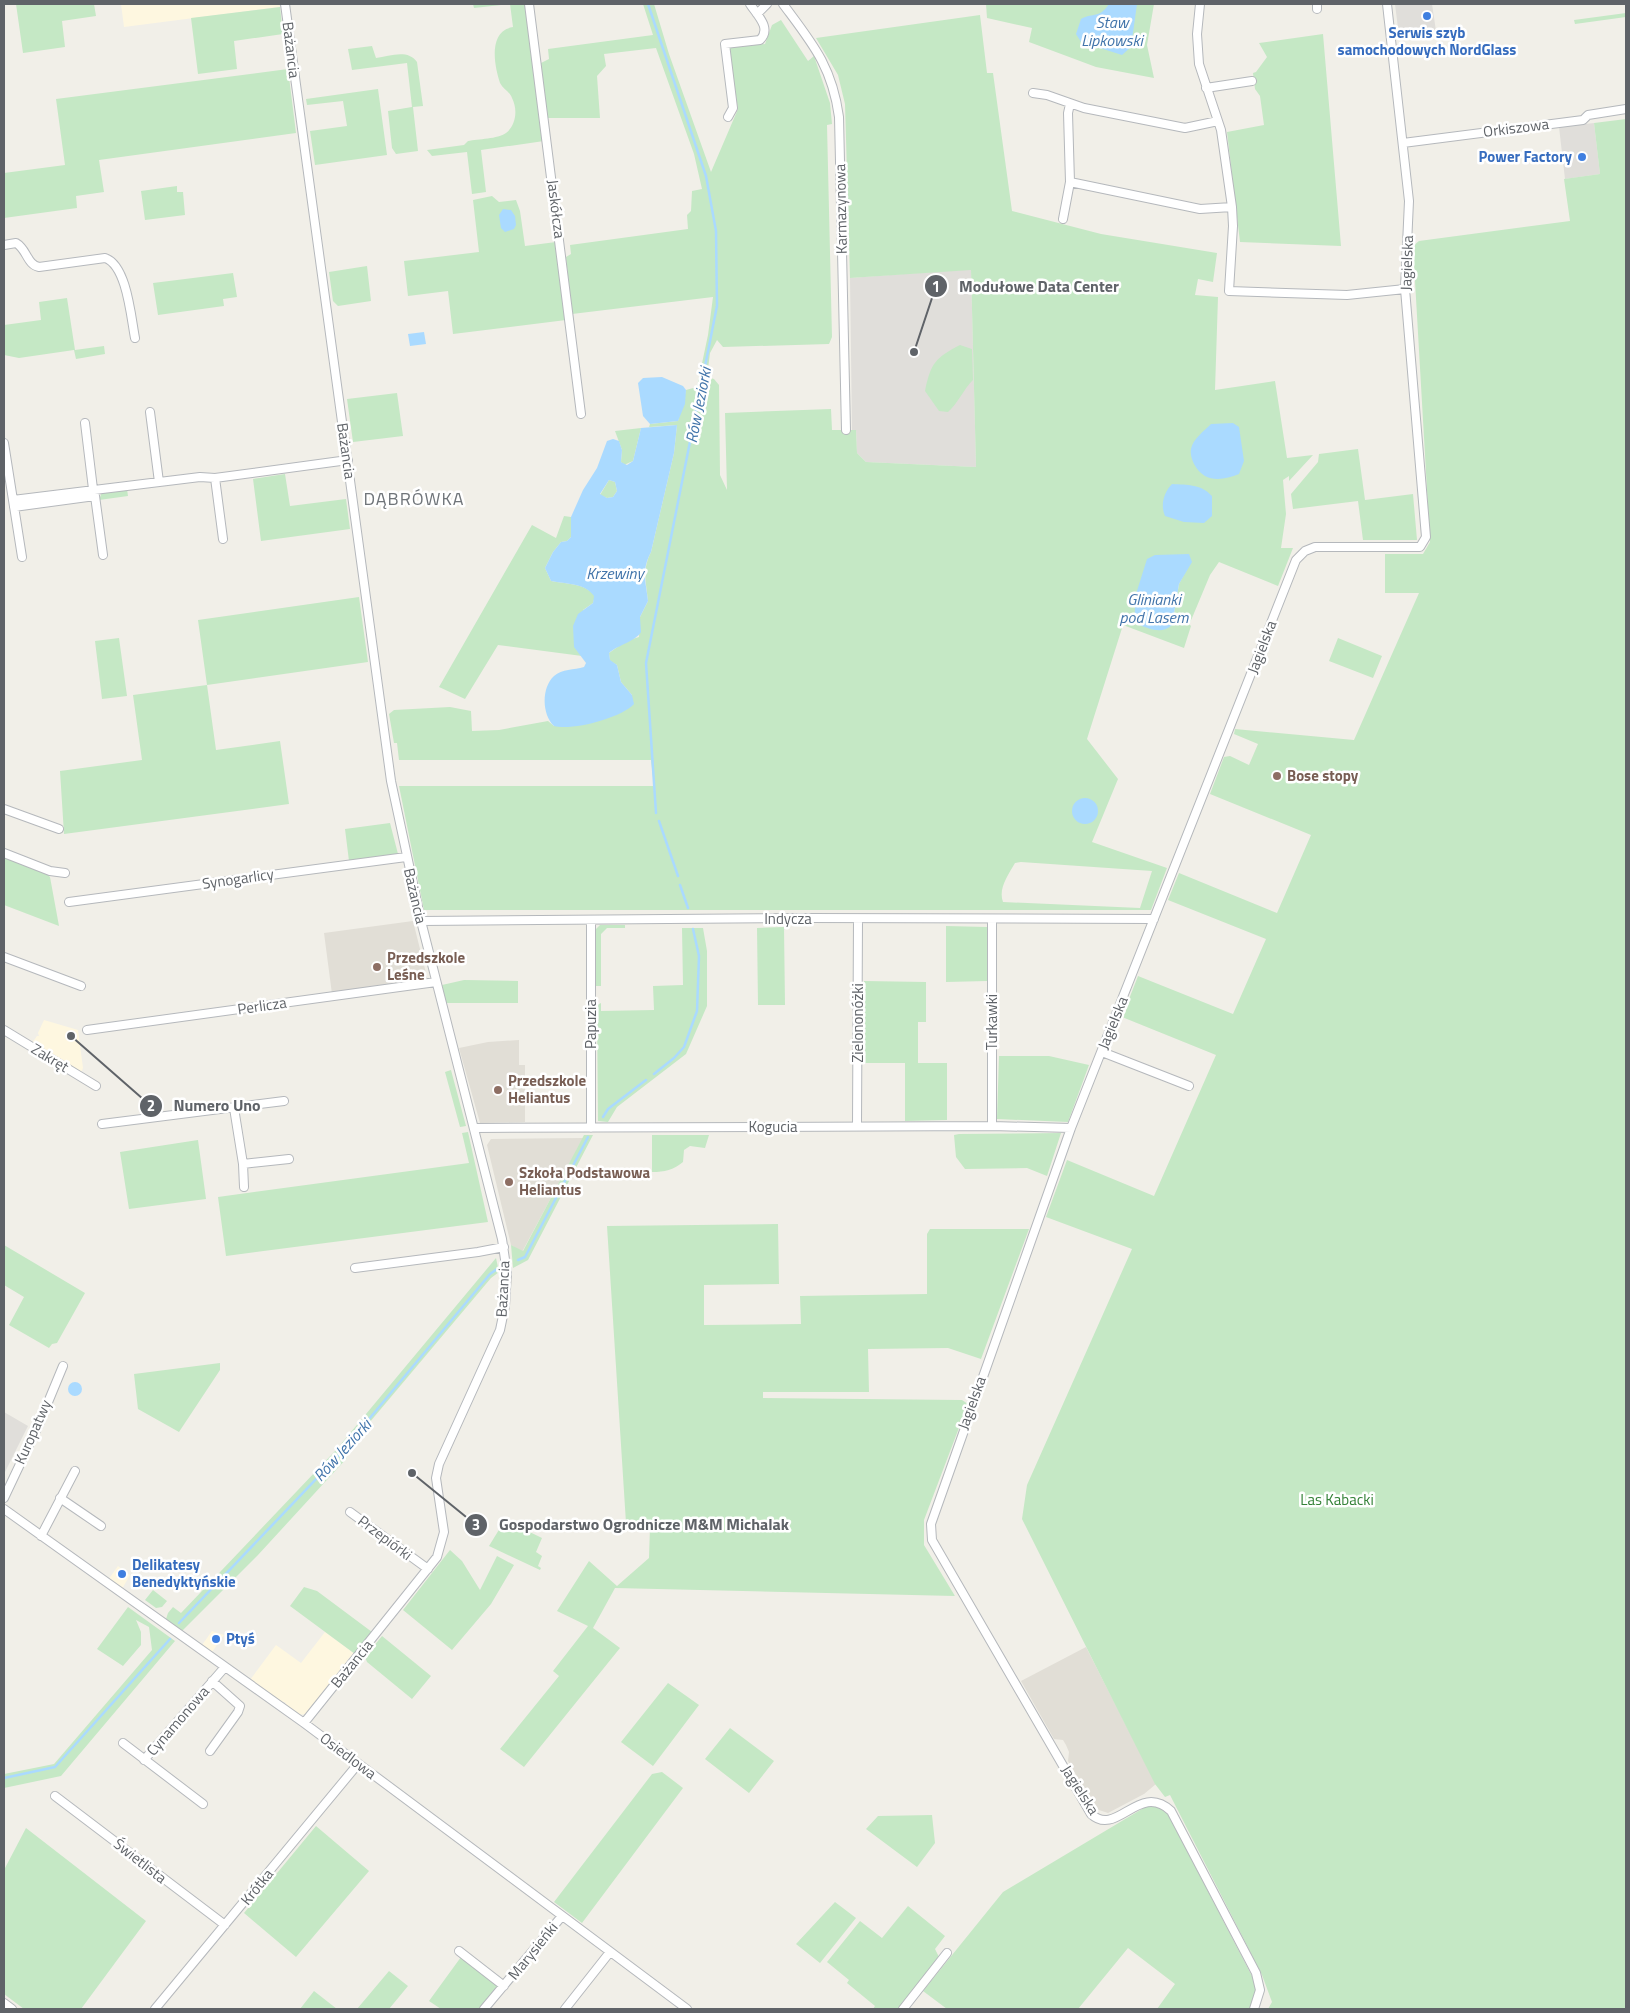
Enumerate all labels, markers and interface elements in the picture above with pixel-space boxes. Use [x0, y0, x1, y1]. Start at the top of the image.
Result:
water label: Staw Lipkowski [1081, 10, 1145, 52]
marker: Serwis szyb samochodowych NordGlass [1421, 10, 1433, 22]
street label: Bażancia [277, 20, 306, 80]
place label: Serwis szyb samochodowych NordGlass [1338, 21, 1516, 61]
street label: Orkiszowa [1482, 112, 1551, 143]
place label: Power Factory [1478, 145, 1572, 168]
marker: Power Factory [1576, 151, 1588, 163]
street label: Karmazynowa [828, 163, 853, 254]
street label: Jaskółcza [541, 178, 572, 240]
street label: Jagielska [1394, 234, 1419, 291]
callout: Modułowe Data Center [924, 271, 1129, 302]
text: Modułowe Data Center [959, 274, 1119, 298]
text: 1 [932, 275, 940, 298]
water label: Rów Jeziorki [679, 363, 717, 445]
street label: Bażancia [331, 421, 362, 481]
district label: DĄBRÓWKA [363, 485, 465, 512]
water label: Krzewiny [586, 561, 645, 585]
water label: Glinianki pod Lasem [1120, 587, 1189, 629]
street label: Jagielska [1241, 616, 1282, 677]
place label: Bose stopy [1287, 764, 1359, 787]
marker: Bose stopy [1271, 770, 1283, 782]
street label: Synogarlicy [201, 862, 275, 895]
street label: Bażancia [398, 866, 433, 926]
street label: Indycza [764, 907, 812, 930]
place label: Przedszkole Leśne [387, 946, 466, 986]
marker: Przedszkole Leśne [371, 961, 383, 973]
street label: Zielononóżki [846, 983, 869, 1063]
street label: Perlicza [236, 991, 288, 1020]
street label: Jagielska [1091, 992, 1134, 1053]
street label: Turkawki [980, 994, 1003, 1050]
street label: Papuzia [579, 999, 602, 1049]
street label: Zakręt [27, 1037, 74, 1078]
place label: Przedszkole Heliantus [508, 1069, 587, 1109]
marker: Przedszkole Heliantus [492, 1084, 504, 1096]
callout: Numero Uno [138, 1090, 271, 1121]
text: Numero Uno [173, 1093, 261, 1117]
text: 2 [147, 1094, 155, 1117]
street label: Kogucia [748, 1115, 798, 1138]
place label: Szkoła Podstawowa Heliantus [519, 1161, 651, 1201]
marker: Szkoła Podstawowa Heliantus [503, 1176, 515, 1188]
street label: Bażancia [490, 1260, 515, 1318]
street label: Jagielska [951, 1372, 992, 1433]
street label: Kuropatwy [8, 1396, 57, 1468]
water label: Rów Jeziorki [307, 1412, 378, 1487]
park label: Las Kabacki [1300, 1488, 1374, 1511]
street label: Przepiórki [353, 1509, 417, 1566]
callout: Gospodarstwo Ogrodnicze M&M Michalak [464, 1509, 799, 1540]
text: Gospodarstwo Ogrodnicze M&M Michalak [499, 1512, 790, 1536]
text: 3 [472, 1513, 480, 1536]
place label: Delikatesy Benedyktyńskie [132, 1553, 236, 1593]
marker: Delikatesy Benedyktyńskie [116, 1568, 128, 1580]
place label: Ptyś [226, 1627, 255, 1650]
marker: Ptyś [210, 1633, 222, 1645]
street label: Bażancia [325, 1634, 379, 1693]
street label: Cynamonowa [141, 1680, 215, 1761]
street label: Osiedlowa [315, 1727, 382, 1785]
street label: Jagielska [1056, 1760, 1105, 1820]
street label: Świetlista [109, 1832, 172, 1889]
street label: Krótka [235, 1863, 279, 1910]
street label: Marysieńki [502, 1917, 563, 1985]

